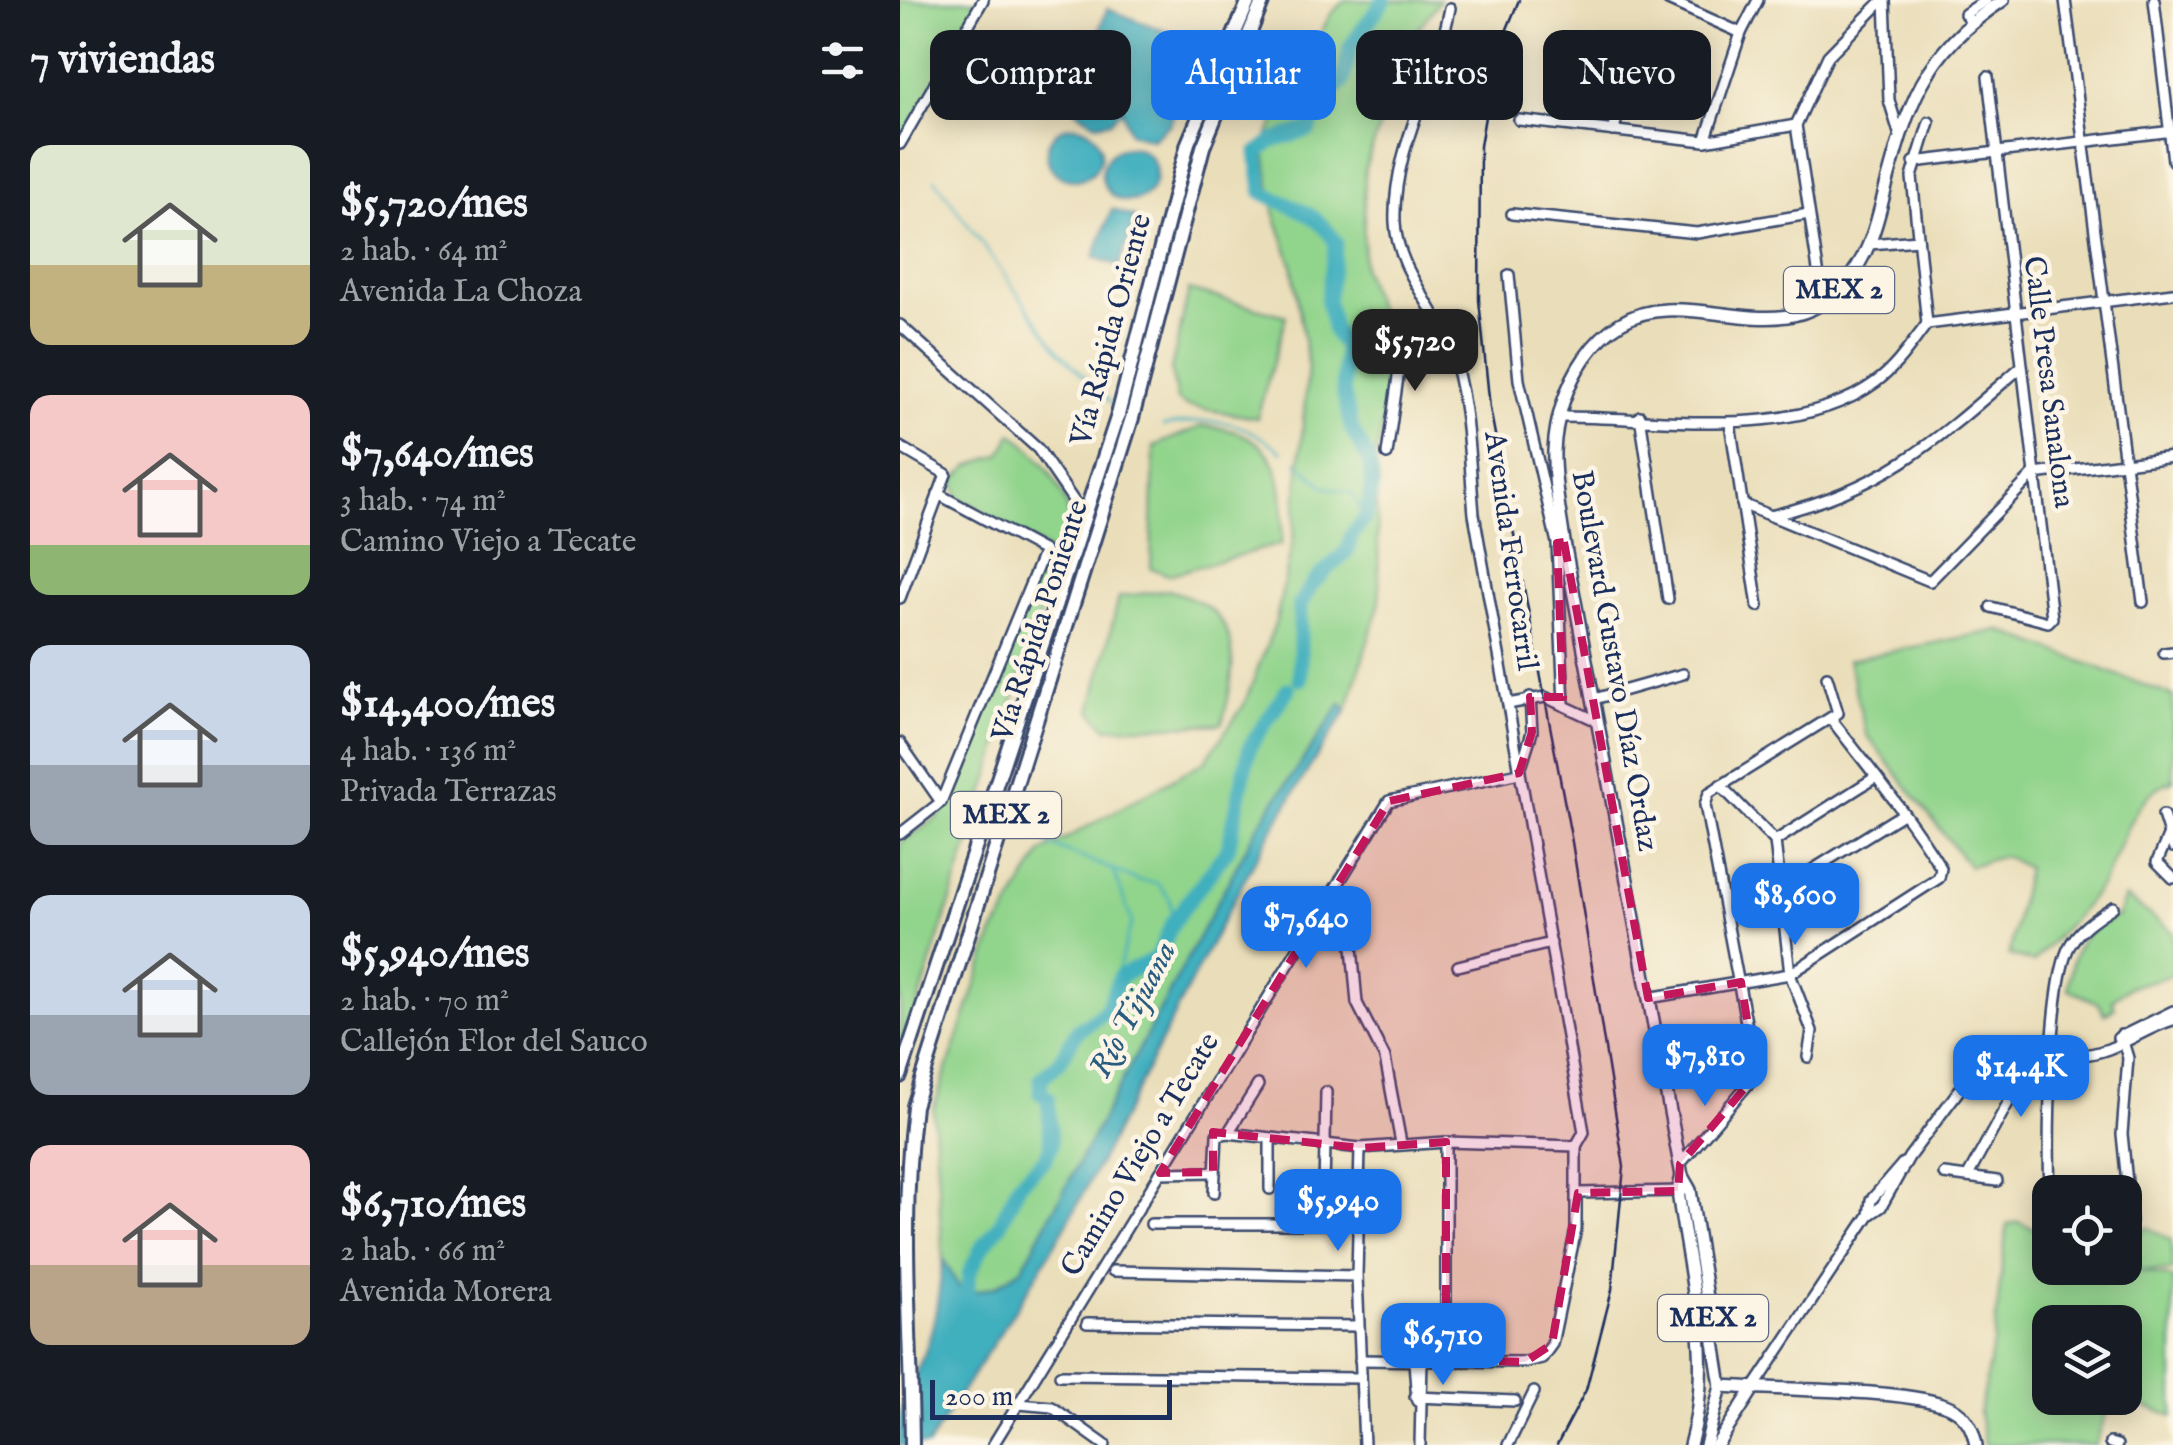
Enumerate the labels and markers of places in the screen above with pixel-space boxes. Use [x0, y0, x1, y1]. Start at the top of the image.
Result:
pin: $5,720 [1334, 309, 1496, 394]
pin: $8,600 [1714, 863, 1876, 948]
pin: $7,640 [1225, 886, 1387, 971]
pin: $7,810 [1624, 1024, 1786, 1109]
pin: $14.4K [1940, 1035, 2102, 1120]
pin: $5,940 [1257, 1169, 1419, 1254]
pin: $6,710 [1362, 1303, 1524, 1388]

